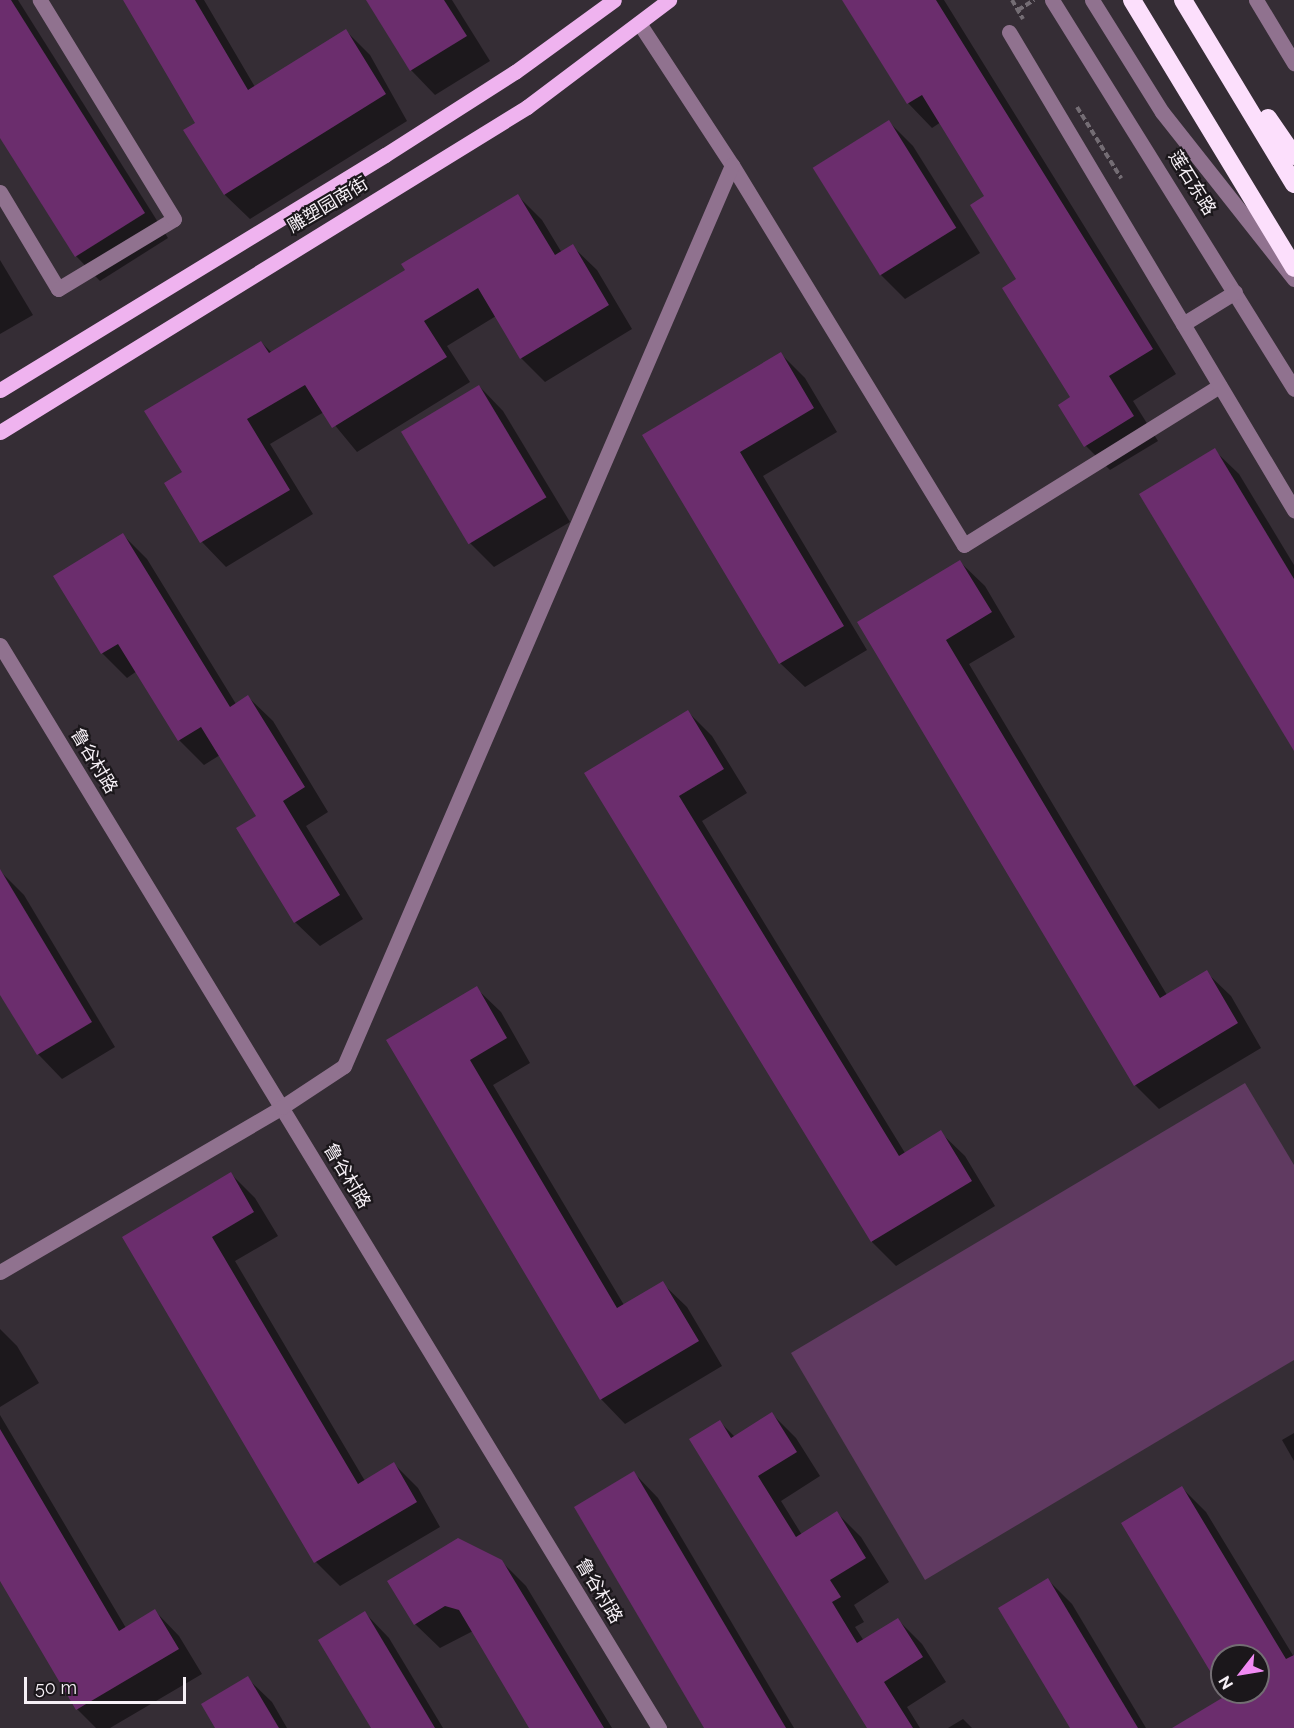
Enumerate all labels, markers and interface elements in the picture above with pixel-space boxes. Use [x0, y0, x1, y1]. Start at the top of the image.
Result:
street label: 莲石东路 [1164, 147, 1220, 219]
street label: 雕塑园南街 [284, 173, 372, 237]
street label: 鲁谷村路 [66, 725, 122, 797]
street label: 鲁谷村路 [319, 1140, 375, 1212]
street label: 鲁谷村路 [571, 1555, 627, 1627]
north arrow [1210, 1644, 1270, 1704]
scale bar [27, 1665, 189, 1703]
text: N [1215, 1672, 1237, 1693]
text: 50 m [35, 1677, 77, 1698]

